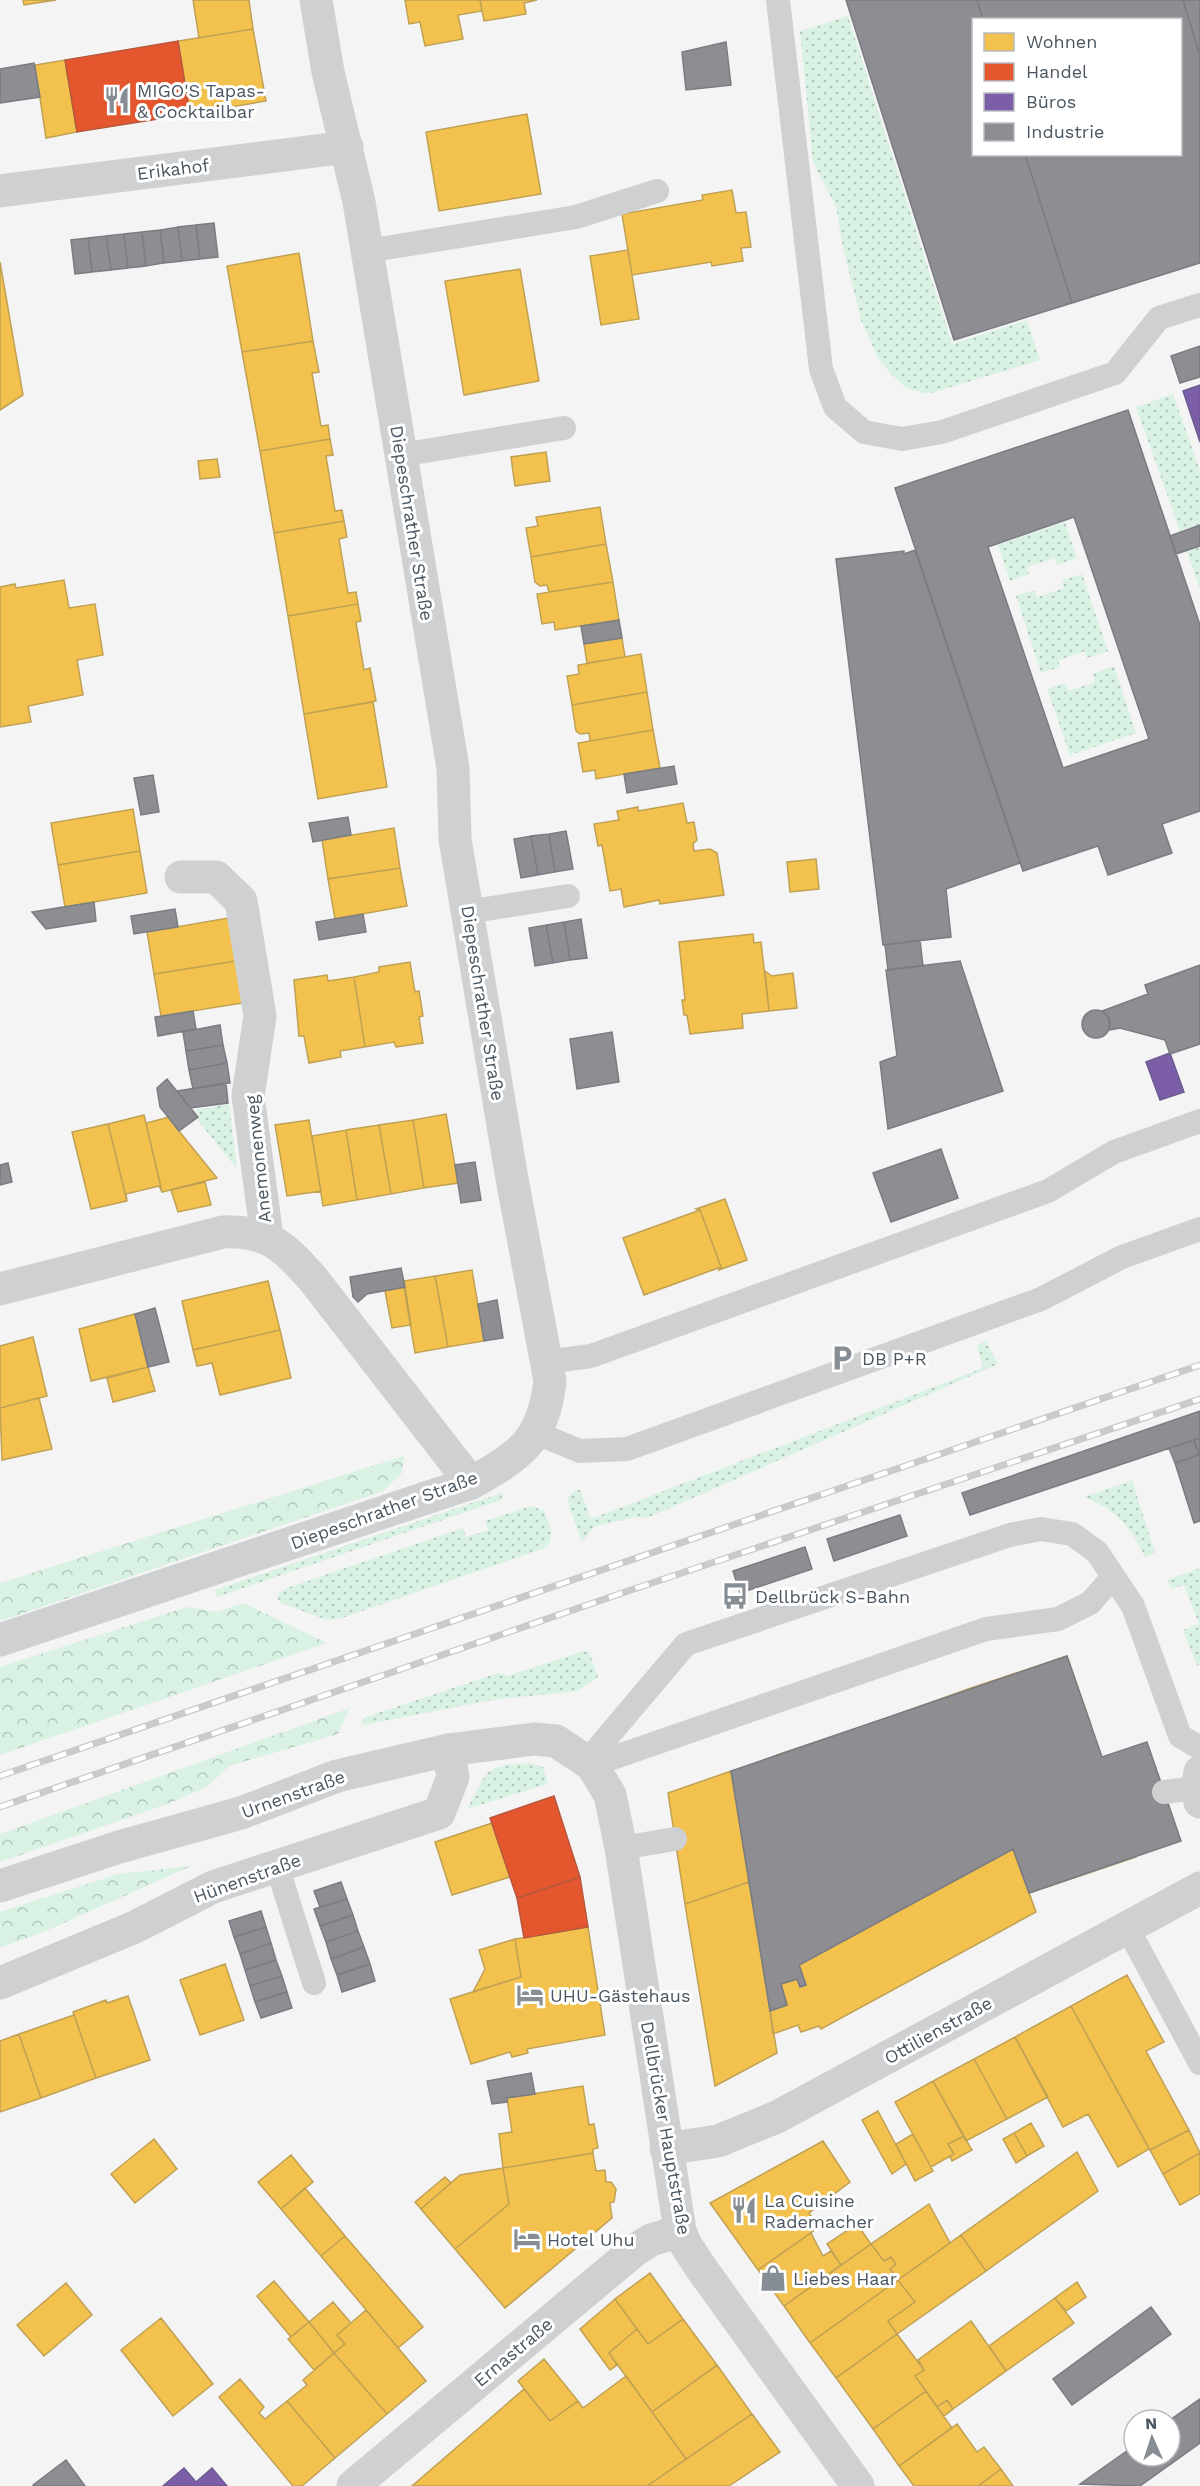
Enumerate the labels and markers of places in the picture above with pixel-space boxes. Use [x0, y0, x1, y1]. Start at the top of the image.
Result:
place label: MIGO'S Tapas- & Cocktailbar [137, 80, 265, 122]
restaurant icon: MIGO'S Tapas- & Cocktailbar [102, 85, 132, 115]
parking icon: DB P+R [827, 1343, 857, 1373]
place label: DB P+R [862, 1348, 927, 1369]
bus stop icon: Dellbrück S-Bahn [720, 1581, 750, 1611]
place label: Dellbrück S-Bahn [755, 1586, 910, 1607]
hotel icon: UHU-Gästehaus [515, 1980, 545, 2010]
place label: UHU-Gästehaus [550, 1985, 690, 2006]
place label: La Cuisine Rademacher [764, 2190, 874, 2232]
restaurant icon: La Cuisine Rademacher [729, 2195, 759, 2225]
hotel icon: Hotel Uhu [512, 2224, 542, 2254]
place label: Hotel Uhu [547, 2229, 635, 2250]
shop icon: Liebes Haar [758, 2263, 788, 2293]
place label: Liebes Haar [793, 2268, 897, 2289]

